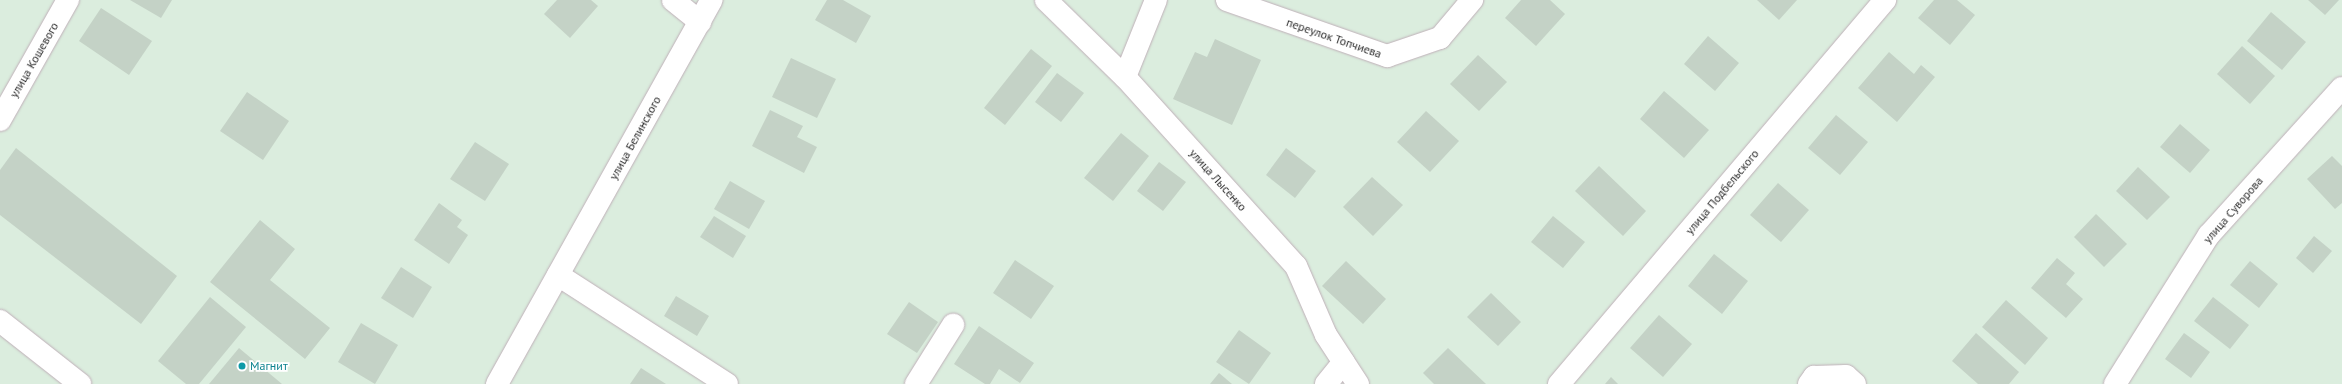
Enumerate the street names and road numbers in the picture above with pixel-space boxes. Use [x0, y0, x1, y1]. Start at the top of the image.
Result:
street label: переулок Топчиева [1284, 15, 1384, 61]
street label: улица Кошевого [7, 20, 61, 100]
street label: улица Белинского [606, 94, 664, 182]
street label: улица Лысенко [1186, 146, 1250, 214]
street label: улица Подбельского [1682, 147, 1762, 237]
street label: улица Суворова [2200, 174, 2266, 246]

